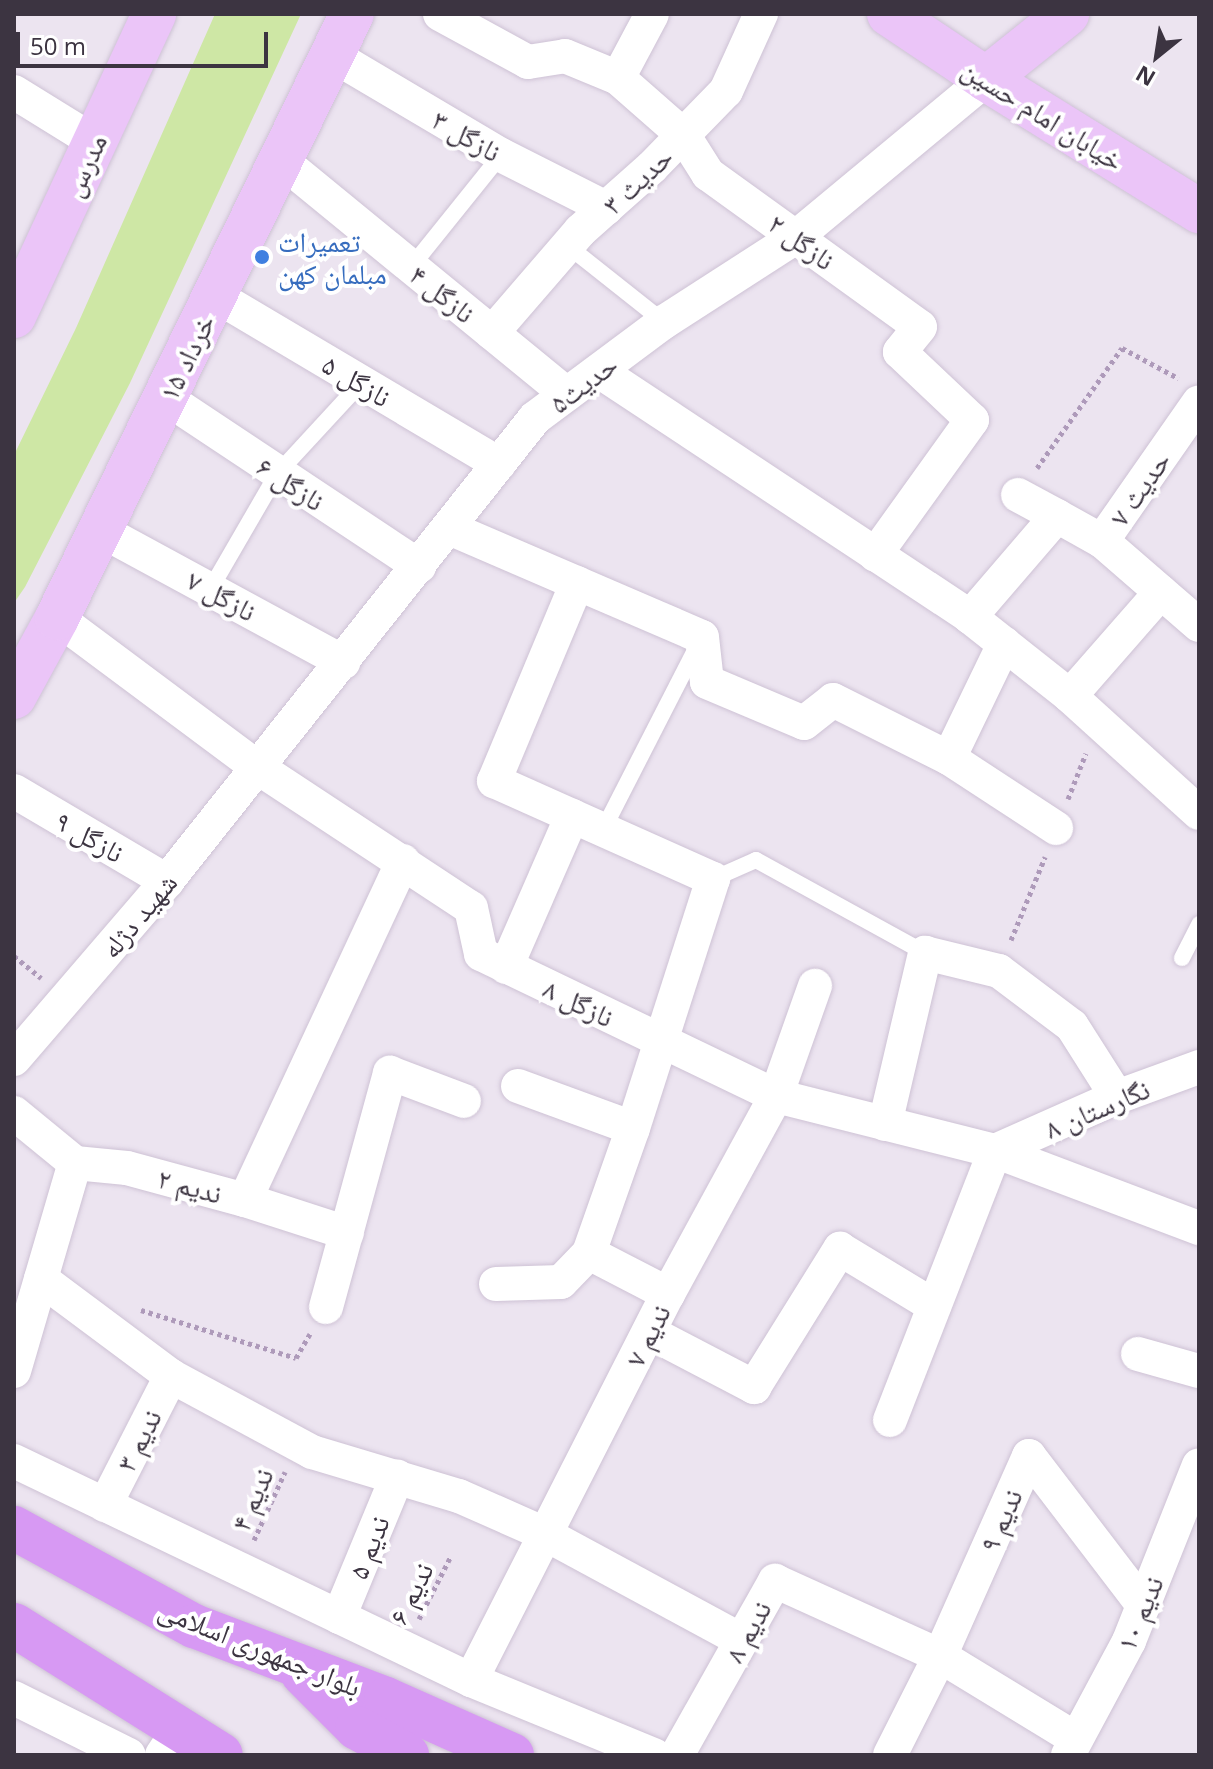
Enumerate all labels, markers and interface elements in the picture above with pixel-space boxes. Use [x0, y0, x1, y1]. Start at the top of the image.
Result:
scale bar [20, 16, 272, 66]
north arrow [1117, 16, 1197, 96]
text: 50 m [30, 29, 86, 62]
street label: خیابان امام حسین [956, 51, 1130, 177]
text: N [1130, 59, 1160, 94]
street label: نازگل ۳ [427, 102, 507, 168]
street label: مدرس [55, 128, 113, 202]
street label: حدیث ۳ [595, 139, 679, 221]
street label: نازگل ۲ [762, 206, 842, 276]
place label: تعمیرات مبلمان کهن [278, 224, 387, 290]
marker: تعمیرات مبلمان کهن [253, 248, 271, 266]
street label: نازگل ۴ [404, 257, 482, 329]
street label: ۱۵ خرداد [151, 309, 221, 405]
street label: نازگل ۵ [317, 347, 397, 413]
street label: حدیث۵ [542, 347, 624, 419]
street label: حدیث ۷ [1101, 444, 1177, 532]
street label: نازگل ۶ [251, 449, 331, 517]
street label: نازگل ۷ [182, 562, 262, 628]
street label: نازگل ۹ [50, 803, 130, 869]
street label: شهید دژله [93, 866, 183, 964]
street label: نازگل ۸ [539, 971, 619, 1033]
street label: نگارستان ۸ [1040, 1071, 1154, 1145]
street label: ندیم ۲ [154, 1160, 226, 1210]
street label: ندیم ۷ [617, 1298, 677, 1372]
street label: ندیم ۳ [108, 1403, 168, 1477]
street label: ندیم ۴ [222, 1462, 280, 1536]
street label: ندیم ۹ [971, 1483, 1029, 1557]
street label: ندیم ۵ [340, 1510, 396, 1584]
street label: ندیم ۶ [380, 1556, 440, 1630]
street label: ندیم ۱۰ [1108, 1571, 1170, 1655]
street label: بلوار جمهوری اسلامی [154, 1591, 366, 1703]
street label: ندیم ۸ [717, 1594, 777, 1668]

